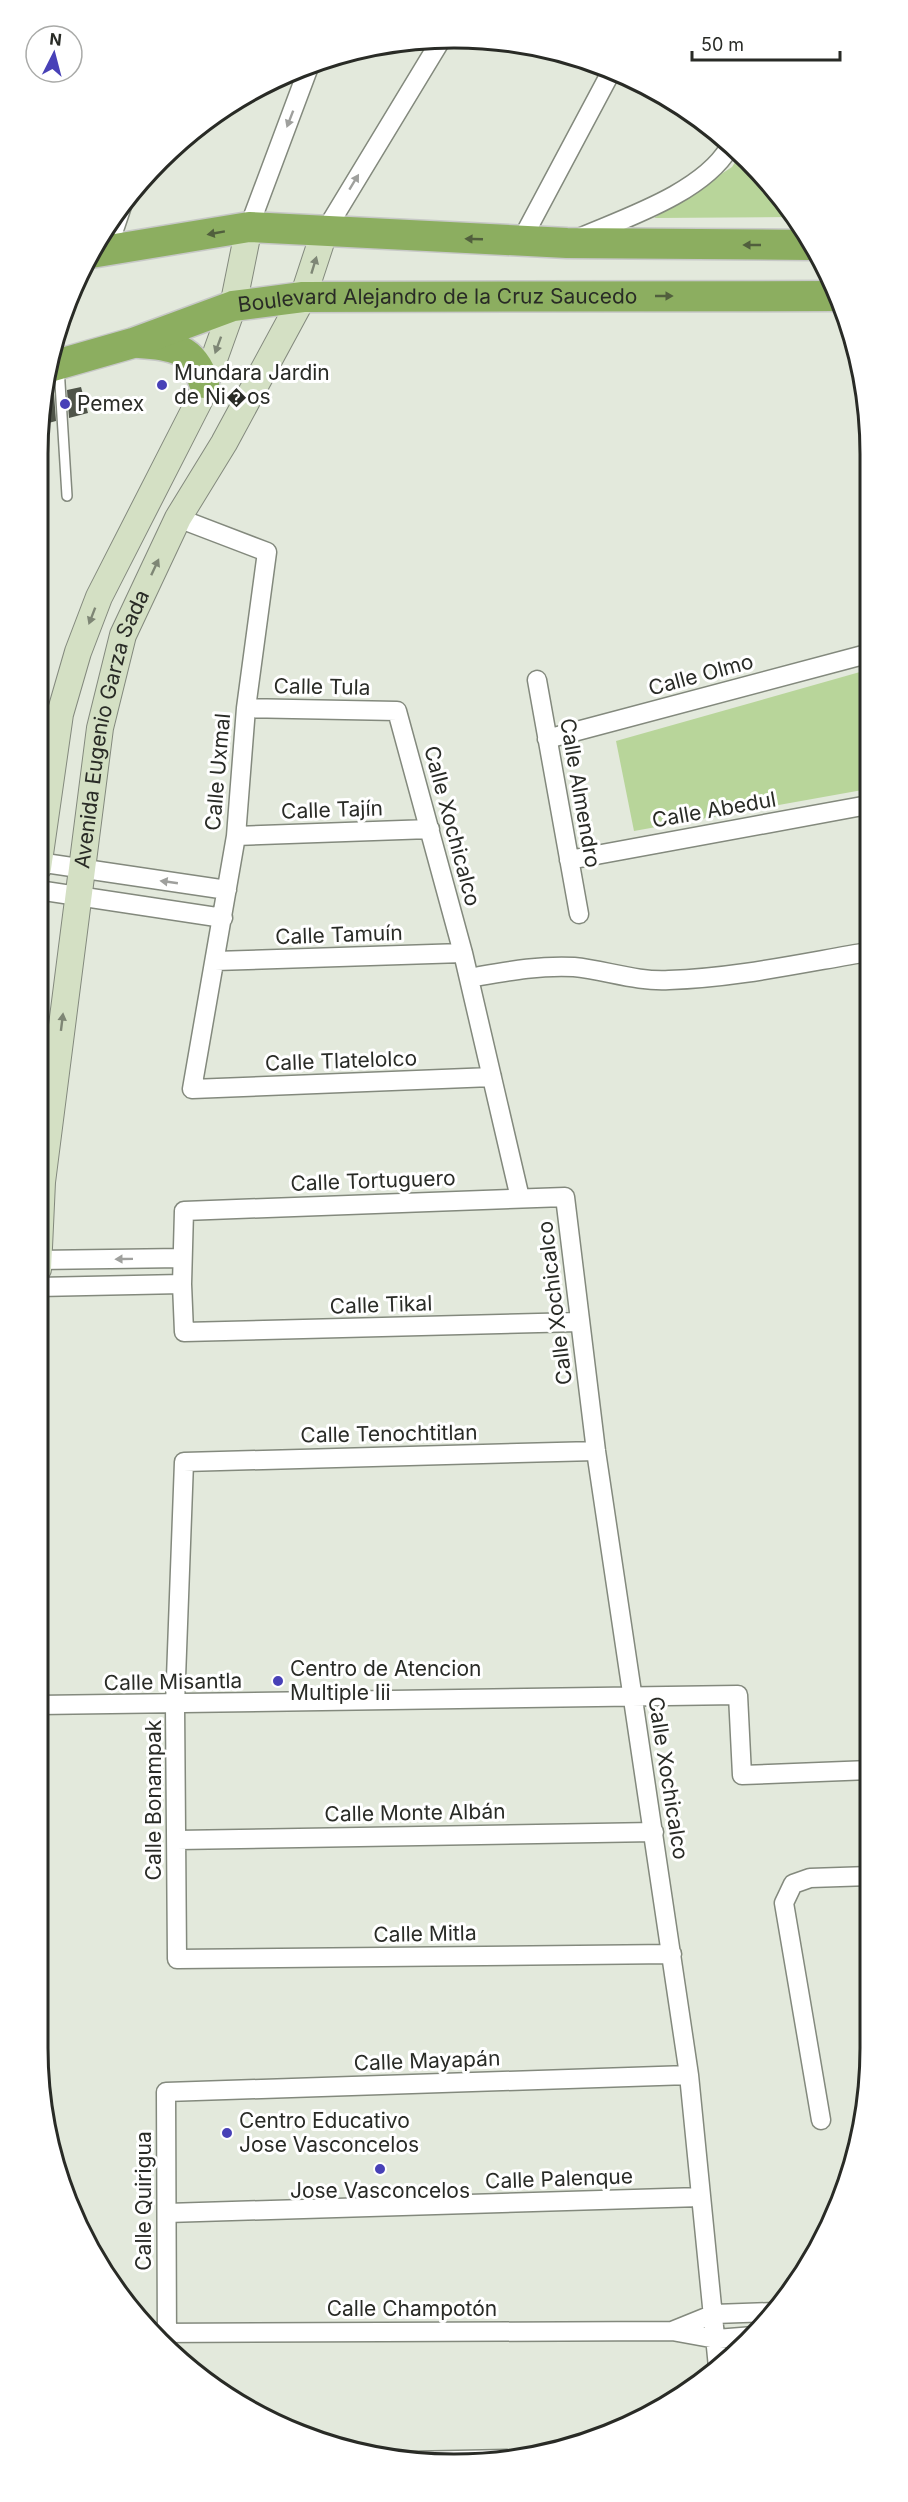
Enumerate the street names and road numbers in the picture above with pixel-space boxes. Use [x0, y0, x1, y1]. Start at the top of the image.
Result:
street label: Boulevard Alejandro de la Cruz Saucedo [236, 283, 637, 317]
street label: Avenida Eugenio Garza Sada [69, 586, 154, 870]
street label: Calle Olmo [646, 649, 756, 701]
street label: Calle Tula [273, 673, 371, 700]
street label: Calle Uxmal [200, 712, 235, 832]
street label: Calle Almendro [555, 716, 606, 869]
street label: Calle Xochicalco [419, 743, 486, 909]
street label: Calle Abedul [650, 786, 778, 833]
street label: Calle Tajín [281, 795, 383, 824]
street label: Calle Tamuín [275, 920, 403, 949]
street label: Calle Tlatelolco [265, 1045, 417, 1076]
street label: Calle Tortuguero [290, 1165, 456, 1196]
street label: Calle Xochicalco [532, 1220, 577, 1386]
street label: Calle Tikal [329, 1290, 433, 1319]
street label: Calle Tenochtitlan [300, 1419, 478, 1448]
street label: Calle Misantla [104, 1668, 242, 1695]
street label: Calle Xochicalco [643, 1695, 694, 1861]
street label: Calle Bonampak [141, 1719, 166, 1880]
street label: Calle Monte Albán [324, 1798, 506, 1827]
street label: Calle Mitla [373, 1920, 477, 1947]
street label: Calle Mayapán [353, 2045, 501, 2076]
street label: Calle Quirigua [131, 2131, 156, 2271]
street label: Calle Palenque [485, 2163, 633, 2194]
street label: Calle Champotón [327, 2296, 497, 2321]

